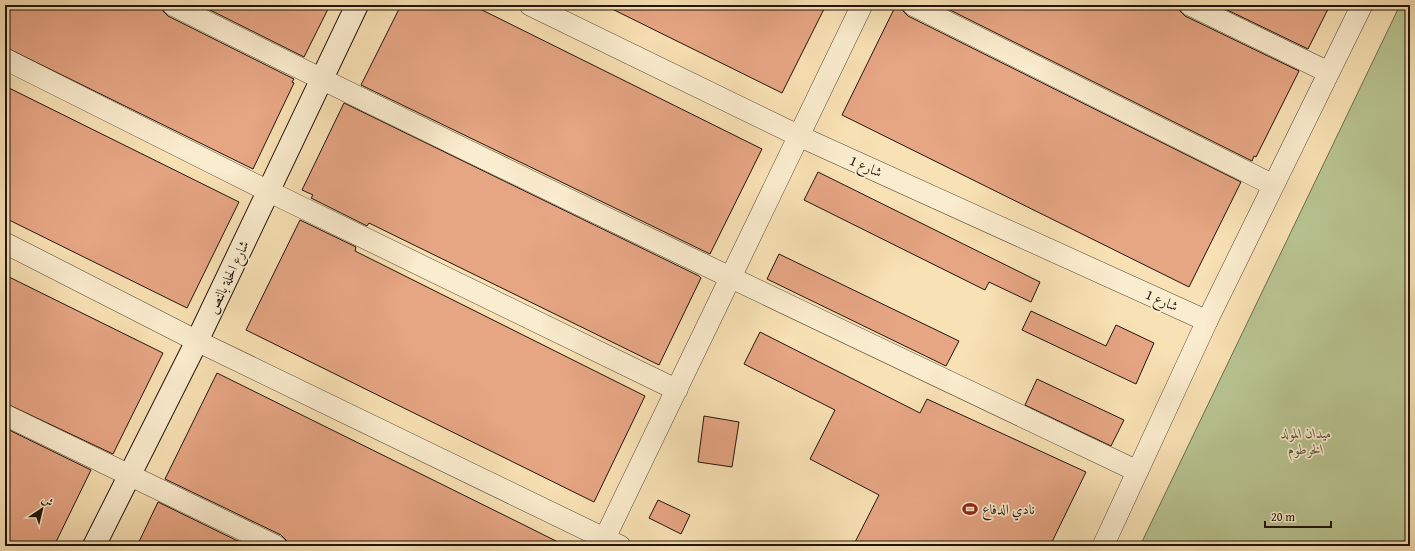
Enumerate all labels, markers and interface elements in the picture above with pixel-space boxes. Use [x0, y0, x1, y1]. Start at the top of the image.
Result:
street label: شارع 1 [846, 150, 886, 184]
street label: شارع الحلة بالنص [202, 237, 256, 318]
street label: شارع 1 [1142, 284, 1182, 318]
park label: ميدان المولد الخرطوم [1281, 423, 1331, 462]
north arrow [22, 489, 62, 529]
text: ش [39, 491, 57, 511]
place label: نادي الدفاع [982, 499, 1035, 521]
sports icon: نادي الدفاع [961, 500, 979, 518]
scale bar [1265, 503, 1331, 529]
text: 20 m [1271, 508, 1295, 525]

